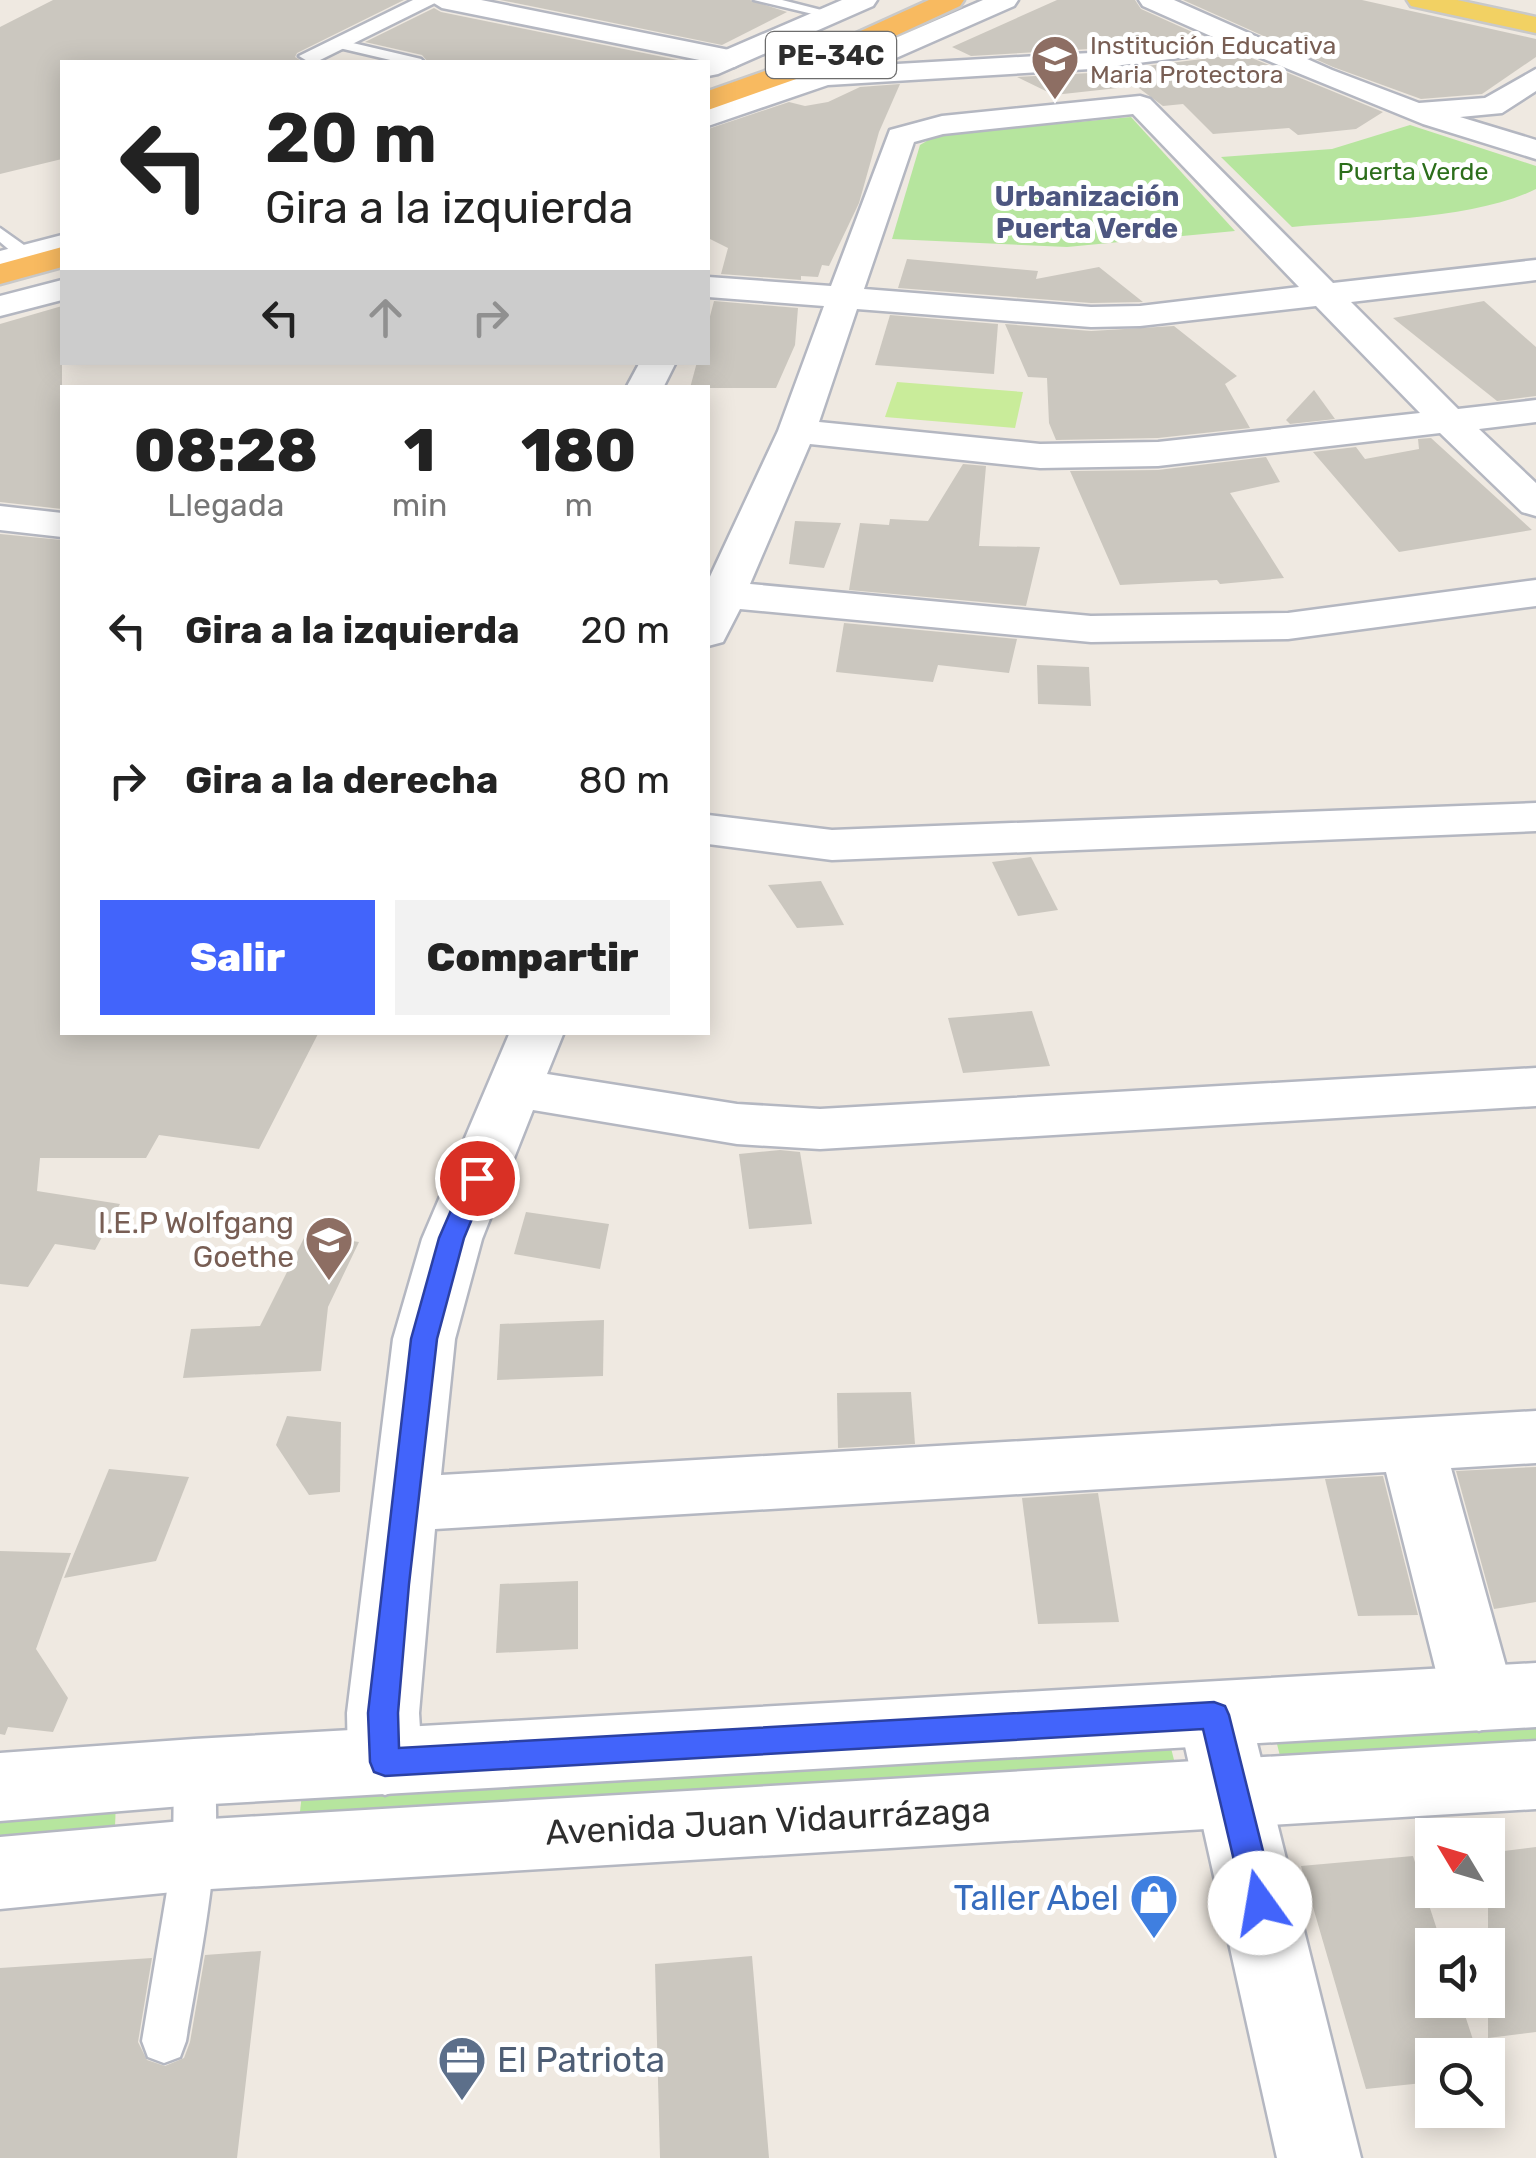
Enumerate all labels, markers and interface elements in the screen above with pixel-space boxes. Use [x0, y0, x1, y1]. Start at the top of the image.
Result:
place label: Institución Educativa Maria Protectora [1090, 31, 1336, 89]
road number: PE-34C [766, 32, 896, 78]
school or university icon: Institución Educativa Maria Protectora [1029, 33, 1081, 101]
text: 20 m [265, 97, 437, 180]
icon: left [100, 100, 230, 230]
park label: Puerta Verde [1338, 157, 1488, 186]
district label: Urbanización Puerta Verde [995, 180, 1179, 245]
text: Gira a la izquierda [265, 181, 634, 234]
icon: left [253, 290, 308, 345]
icon: ahead [358, 290, 413, 345]
icon: right [463, 290, 518, 345]
text: 08:28 [134, 415, 318, 486]
text: 1 [404, 415, 435, 486]
text: 180 [521, 415, 636, 486]
text: Llegada [167, 486, 284, 524]
text: min [392, 486, 447, 524]
text: m [564, 486, 593, 524]
icon: left [100, 603, 155, 658]
text: Gira a la izquierda [185, 607, 520, 653]
text: 20 m [580, 607, 670, 653]
icon: right [100, 753, 155, 808]
text: Gira a la derecha [185, 757, 498, 803]
text: 80 m [579, 757, 670, 803]
button: Salir [100, 900, 375, 1015]
button: Compartir [395, 900, 670, 1015]
pin [435, 1136, 520, 1221]
icon: arrive [450, 1151, 505, 1206]
place label: I.E.P Wolfgang Goethe [98, 1205, 294, 1275]
school or university icon: I.E.P Wolfgang Goethe [303, 1214, 355, 1282]
street label: Avenida Juan Vidaurrázaga [544, 1788, 992, 1854]
north arrow [1415, 1818, 1505, 1908]
map controls [1415, 1818, 1505, 2128]
position arrow [1208, 1851, 1312, 1955]
shop icon: Taller Abel [1128, 1872, 1180, 1940]
place label: Taller Abel [953, 1877, 1119, 1919]
button: sound [1415, 1928, 1505, 2018]
office icon: El Patriota [436, 2034, 488, 2102]
button: search [1415, 2038, 1505, 2128]
place label: El Patriota [497, 2039, 665, 2081]

